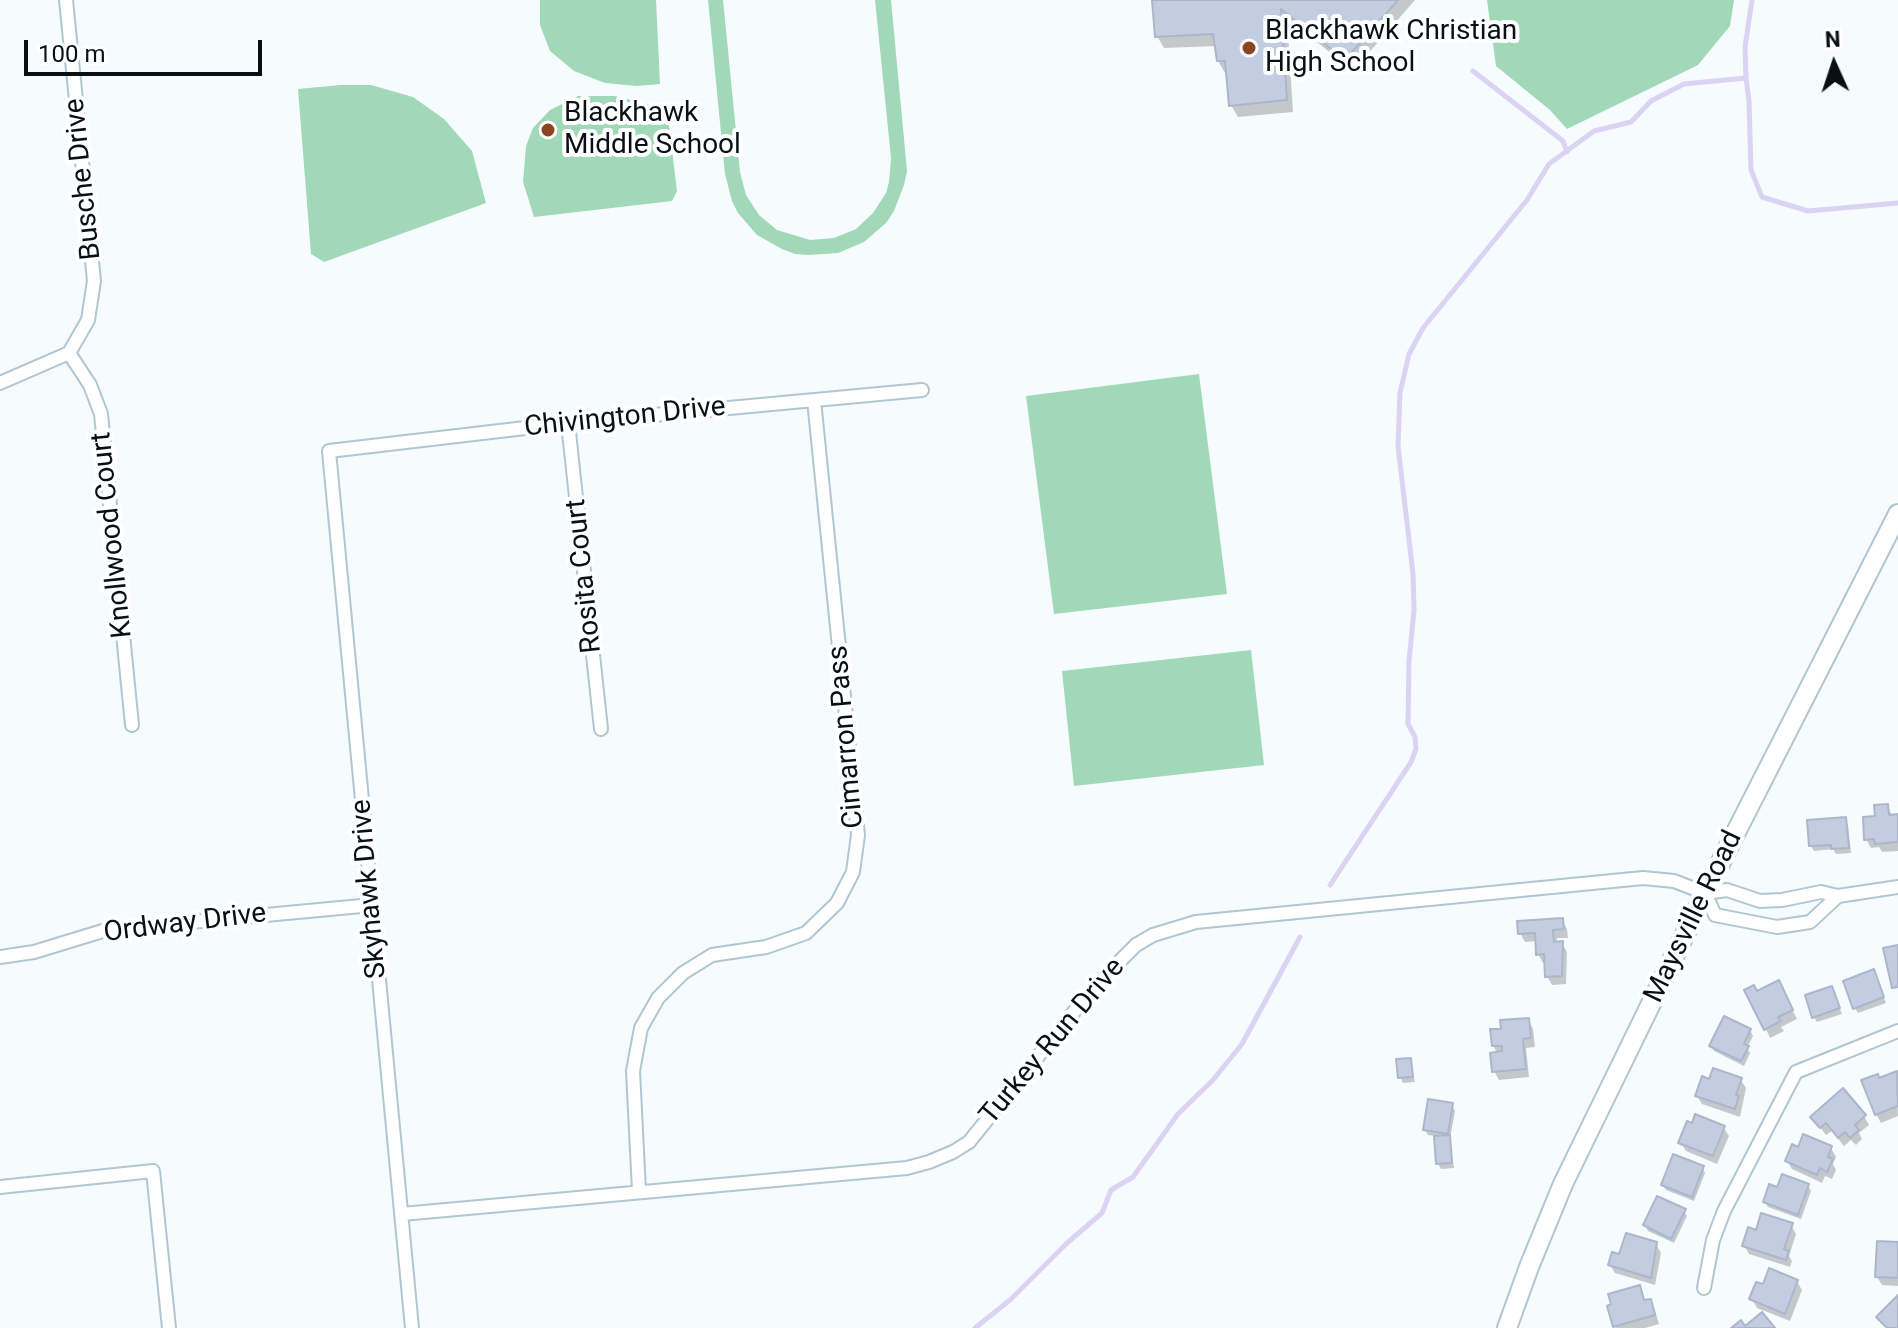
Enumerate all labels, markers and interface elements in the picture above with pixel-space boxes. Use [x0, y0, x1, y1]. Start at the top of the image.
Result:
place label: Blackhawk Christian High School [1265, 15, 1517, 81]
scale bar [28, 24, 266, 74]
north arrow [1794, 24, 1874, 104]
text: N [1824, 27, 1841, 52]
marker: Blackhawk Christian High School [1240, 39, 1258, 57]
text: 100 m [38, 40, 105, 68]
street label: Busche Drive [59, 97, 109, 261]
place label: Blackhawk Middle School [564, 97, 741, 163]
marker: Blackhawk Middle School [539, 121, 557, 139]
street label: Chivington Drive [523, 391, 727, 445]
street label: Knollwood Court [85, 430, 141, 640]
street label: Rosita Court [560, 497, 610, 655]
street label: Cimarron Pass [822, 644, 872, 830]
street label: Skyhawk Drive [345, 798, 395, 980]
street label: Maysville Road [1638, 826, 1750, 1008]
street label: Ordway Drive [102, 897, 268, 951]
street label: Turkey Run Drive [974, 952, 1132, 1132]

